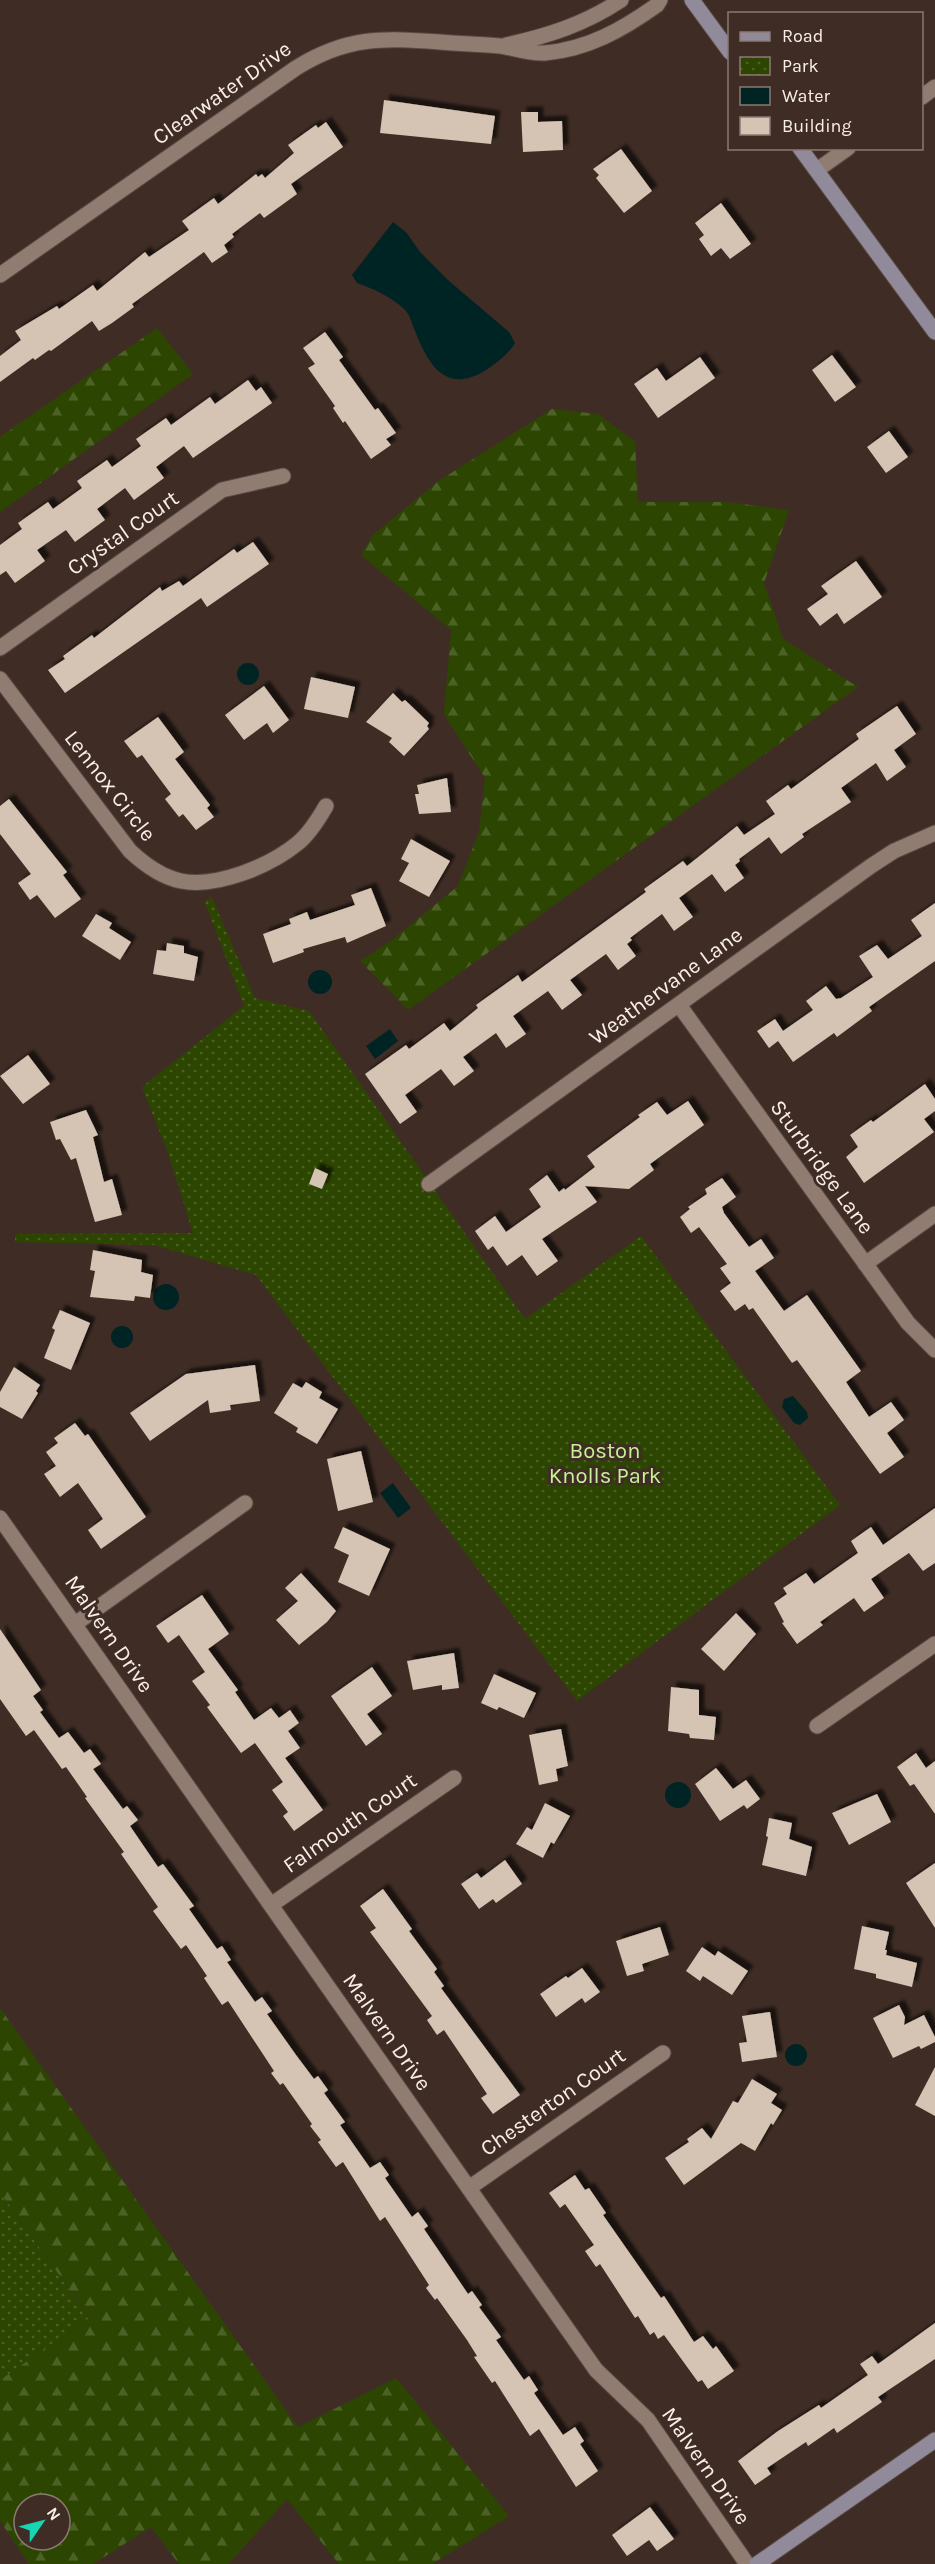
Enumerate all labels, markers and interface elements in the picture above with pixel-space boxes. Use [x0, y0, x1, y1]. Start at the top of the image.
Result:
legend [728, 12, 923, 150]
text: Road [782, 25, 823, 47]
street label: Clearwater Drive [148, 36, 296, 150]
text: Park [782, 55, 819, 77]
text: Water [782, 85, 830, 107]
text: Building [782, 115, 852, 137]
street label: Crystal Court [62, 485, 184, 581]
street label: Lennox Circle [59, 725, 161, 847]
street label: Weathervane Lane [584, 922, 748, 1050]
street label: Sturbridge Lane [765, 1095, 879, 1239]
park label: Boston Knolls Park [549, 1438, 661, 1489]
street label: Malvern Drive [59, 1570, 159, 1698]
street label: Falmouth Court [278, 1767, 422, 1879]
street label: Malvern Drive [337, 1968, 437, 2096]
street label: Chesterton Court [476, 2042, 630, 2162]
street label: Malvern Drive [656, 2402, 756, 2530]
north arrow [12, 2492, 72, 2552]
text: N [43, 2504, 65, 2524]

